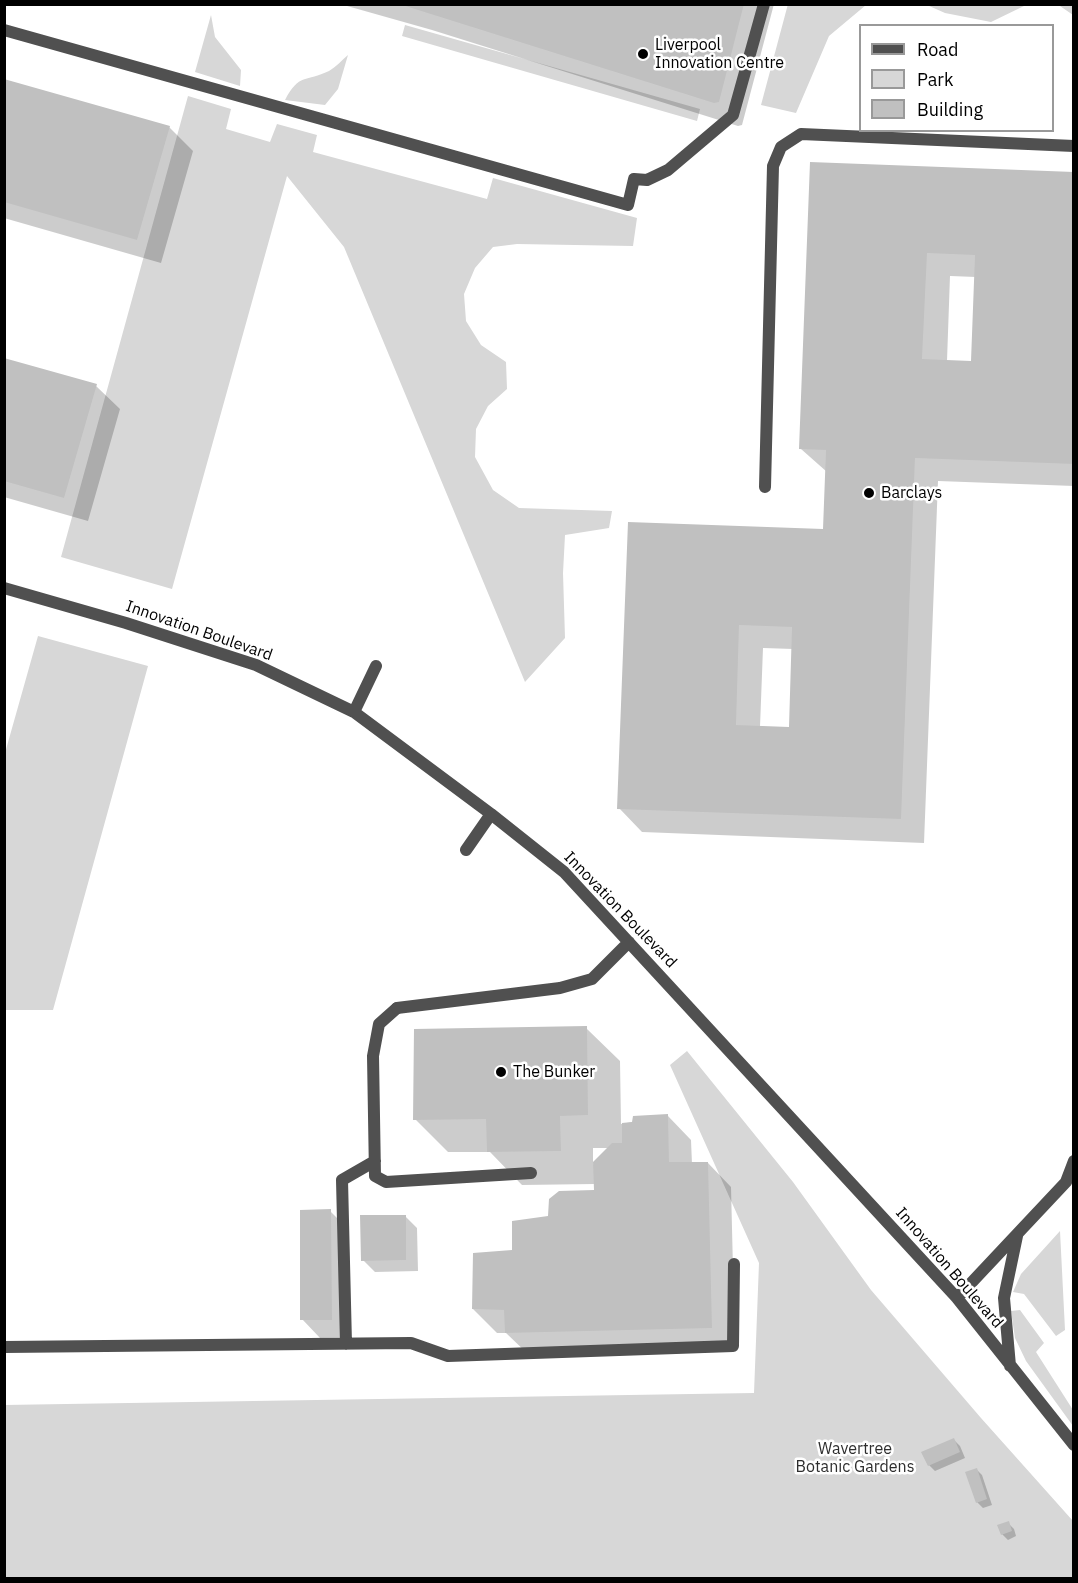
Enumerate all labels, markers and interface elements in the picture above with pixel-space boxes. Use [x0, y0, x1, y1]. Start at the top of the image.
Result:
legend [859, 24, 1054, 132]
place label: Liverpool Innovation Centre [655, 35, 784, 73]
text: Road [917, 38, 958, 61]
marker: Liverpool Innovation Centre [636, 47, 650, 61]
text: Park [917, 68, 953, 91]
text: Building [917, 98, 983, 121]
place label: Barclays [881, 483, 942, 503]
marker: Barclays [862, 486, 876, 500]
street label: Innovation Boulevard [123, 597, 275, 665]
street label: Innovation Boulevard [560, 848, 680, 972]
place label: The Bunker [513, 1062, 595, 1082]
marker: The Bunker [494, 1065, 508, 1079]
street label: Innovation Boulevard [891, 1204, 1007, 1332]
park label: Wavertree Botanic Gardens [796, 1439, 914, 1477]

